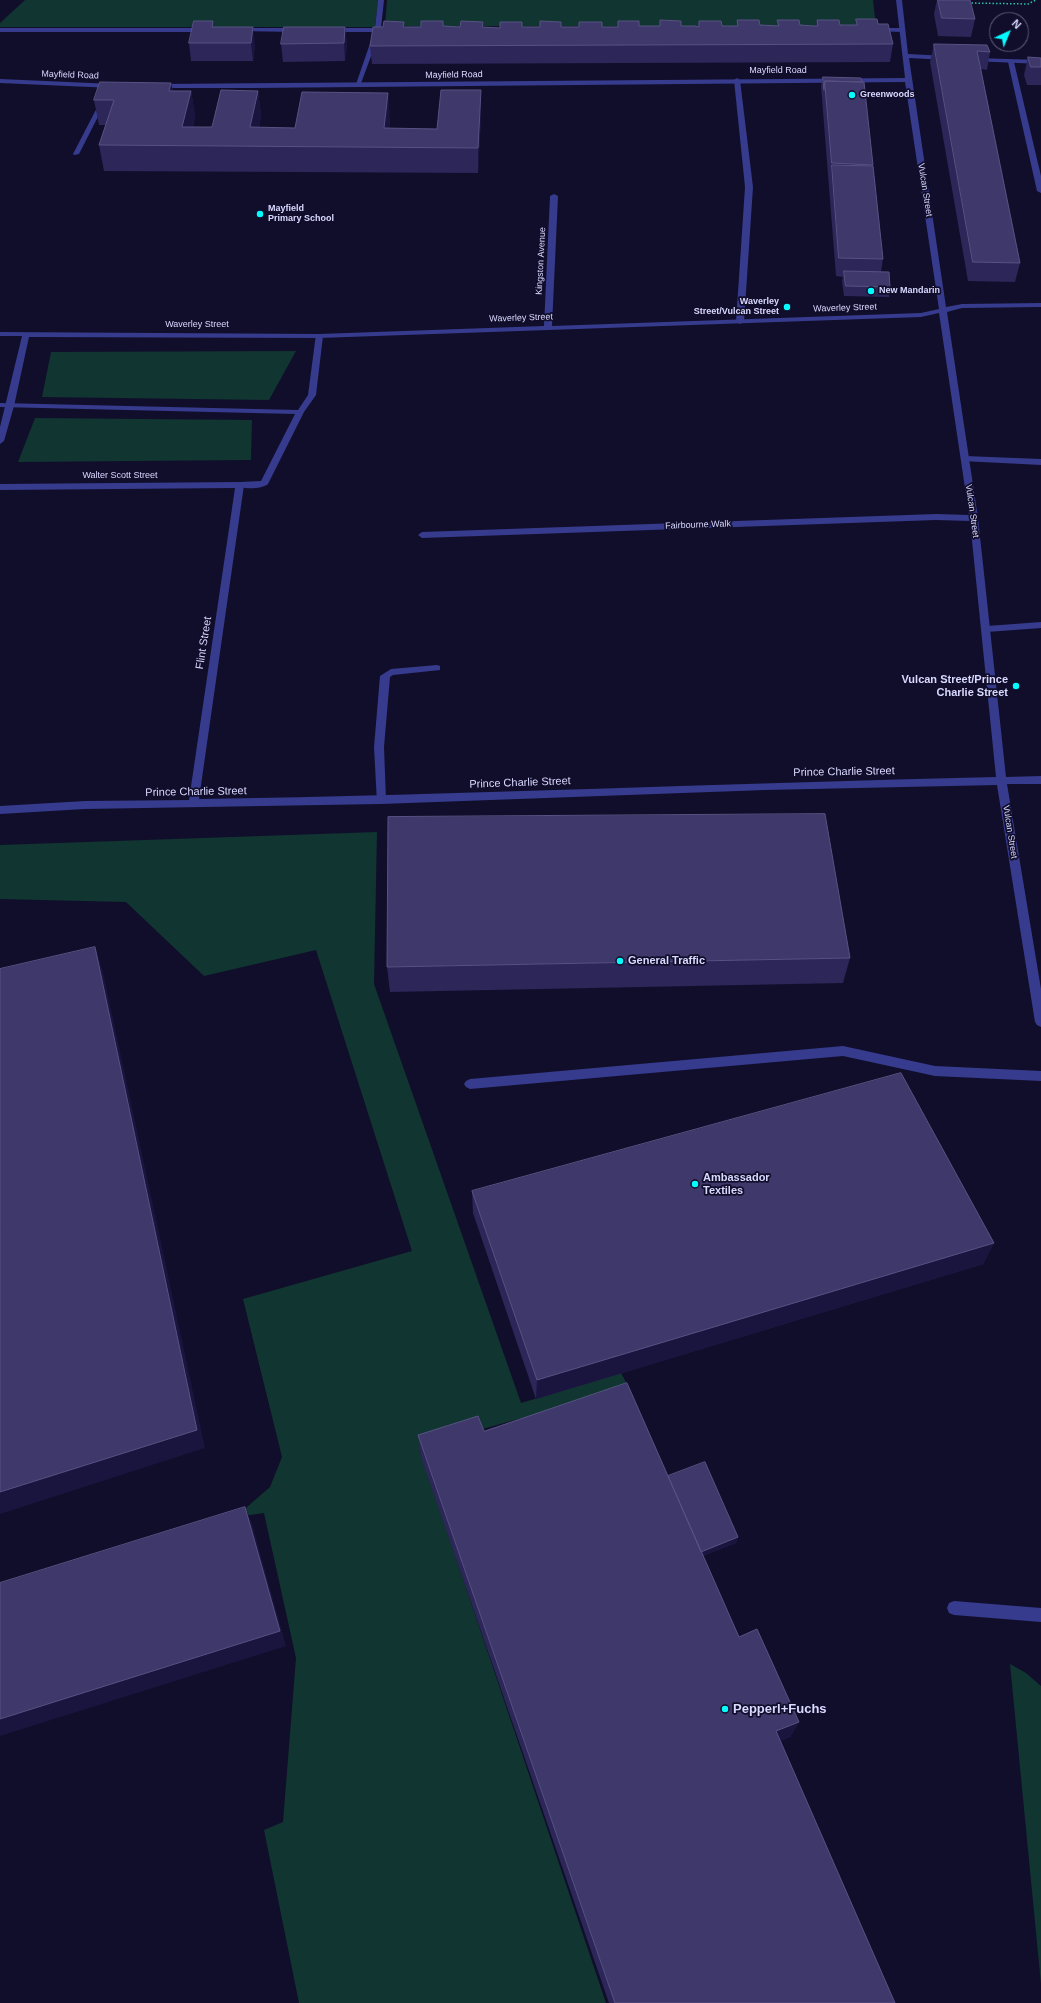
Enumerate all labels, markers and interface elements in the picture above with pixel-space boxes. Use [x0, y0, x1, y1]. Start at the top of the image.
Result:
north arrow [989, 12, 1029, 52]
text: N [1010, 17, 1024, 31]
street label: Mayfield Road [749, 66, 807, 76]
street label: Mayfield Road [41, 69, 99, 81]
street label: Mayfield Road [425, 69, 483, 81]
marker: Greenwoods [847, 90, 857, 100]
place label: Greenwoods [860, 90, 915, 100]
street label: Vulcan Street [915, 163, 935, 217]
place label: Mayfield Primary School [268, 204, 334, 225]
marker: Mayfield Primary School [255, 209, 265, 219]
street label: Kingston Avenue [534, 227, 548, 295]
marker: New Mandarin [866, 286, 876, 296]
place label: New Mandarin [879, 286, 940, 296]
place label: Waverley Street/Vulcan Street [694, 297, 779, 318]
street label: Waverley Street [813, 301, 877, 315]
marker: Waverley Street/Vulcan Street [782, 302, 792, 312]
street label: Waverley Street [489, 311, 553, 325]
street label: Waverley Street [165, 320, 229, 330]
street label: Walter Scott Street [82, 471, 158, 481]
street label: Vulcan Street [963, 484, 981, 538]
street label: Fairbourne Walk [665, 518, 731, 532]
street label: Flint Street [193, 616, 215, 670]
place label: Vulcan Street/Prince Charlie Street [901, 673, 1008, 699]
marker: Vulcan Street/Prince Charlie Street [1011, 681, 1021, 691]
street label: Prince Charlie Street [793, 765, 895, 779]
street label: Prince Charlie Street [469, 775, 571, 791]
street label: Prince Charlie Street [145, 785, 247, 799]
street label: Vulcan Street [1000, 805, 1020, 859]
place label: General Traffic [628, 954, 705, 968]
marker: General Traffic [615, 956, 625, 966]
place label: Ambassador Textiles [703, 1171, 770, 1197]
marker: Ambassador Textiles [690, 1179, 700, 1189]
place label: Pepperl+Fuchs [733, 1701, 827, 1717]
marker: Pepperl+Fuchs [720, 1704, 730, 1714]

